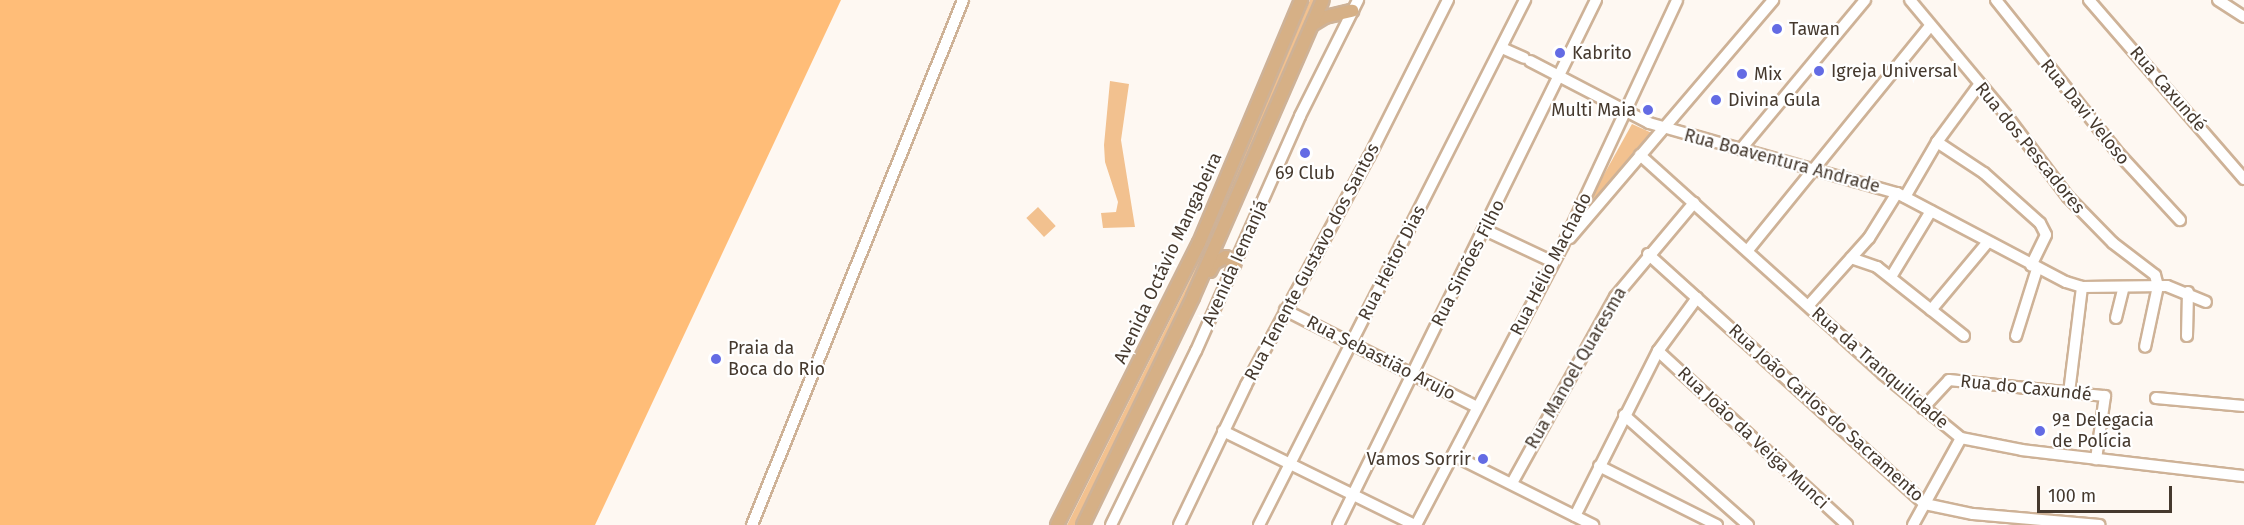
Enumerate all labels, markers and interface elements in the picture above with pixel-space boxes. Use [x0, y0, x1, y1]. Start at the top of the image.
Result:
place label: Tawan [1789, 18, 1840, 40]
marker: Tawan [1770, 22, 1784, 36]
place label: Kabrito [1572, 42, 1632, 64]
street label: Rua Caxundé [2125, 42, 2211, 136]
marker: Kabrito [1553, 46, 1567, 60]
street label: Rua Davi Veloso [2036, 55, 2134, 169]
place label: Igreja Universal [1831, 60, 1957, 82]
place label: Mix [1754, 63, 1782, 85]
marker: Igreja Universal [1812, 64, 1826, 78]
marker: Mix [1735, 67, 1749, 81]
street label: Rua dos Pescadores [1970, 78, 2090, 218]
place label: Divina Gula [1728, 89, 1821, 111]
marker: Divina Gula [1709, 93, 1723, 107]
place label: Multi Maia [1551, 99, 1636, 121]
marker: Multi Maia [1641, 103, 1655, 117]
street label: Rua Boaventura Andrade [1682, 124, 1882, 198]
street label: Rua Tenente Gustavo dos Santos [1240, 140, 1384, 384]
marker: 69 Club [1298, 146, 1312, 160]
street label: Avenida Octávio Mangabeira [1109, 149, 1227, 367]
place label: 69 Club [1275, 162, 1335, 184]
street label: Rua Hélio Machado [1506, 189, 1596, 339]
street label: Rua Simões Filho [1427, 196, 1509, 330]
street label: Avenida Iemanjá [1198, 197, 1272, 329]
street label: Rua Heitor Dias [1354, 202, 1430, 324]
street label: Rua Manoel Quaresma [1521, 283, 1631, 453]
street label: Rua da Tranquilidade [1807, 303, 1953, 433]
street label: Rua Sebastião Arujo [1303, 311, 1459, 405]
street label: Rua João Carlos do Sacramento [1724, 320, 1928, 506]
place label: Praia da Boca do Rio [728, 338, 825, 380]
marker: Praia da Boca do Rio [709, 352, 723, 366]
street label: Rua João da Veiga Munci [1673, 362, 1833, 514]
street label: Rua do Caxundé [1959, 370, 2093, 406]
place label: 9ª Delegacia de Polícia [2052, 410, 2154, 452]
marker: 9ª Delegacia de Polícia [2033, 424, 2047, 438]
place label: Vamos Sorrir [1367, 448, 1471, 470]
marker: Vamos Sorrir [1476, 452, 1490, 466]
scale bar [2040, 474, 2175, 512]
text: 100 m [2048, 485, 2096, 507]

